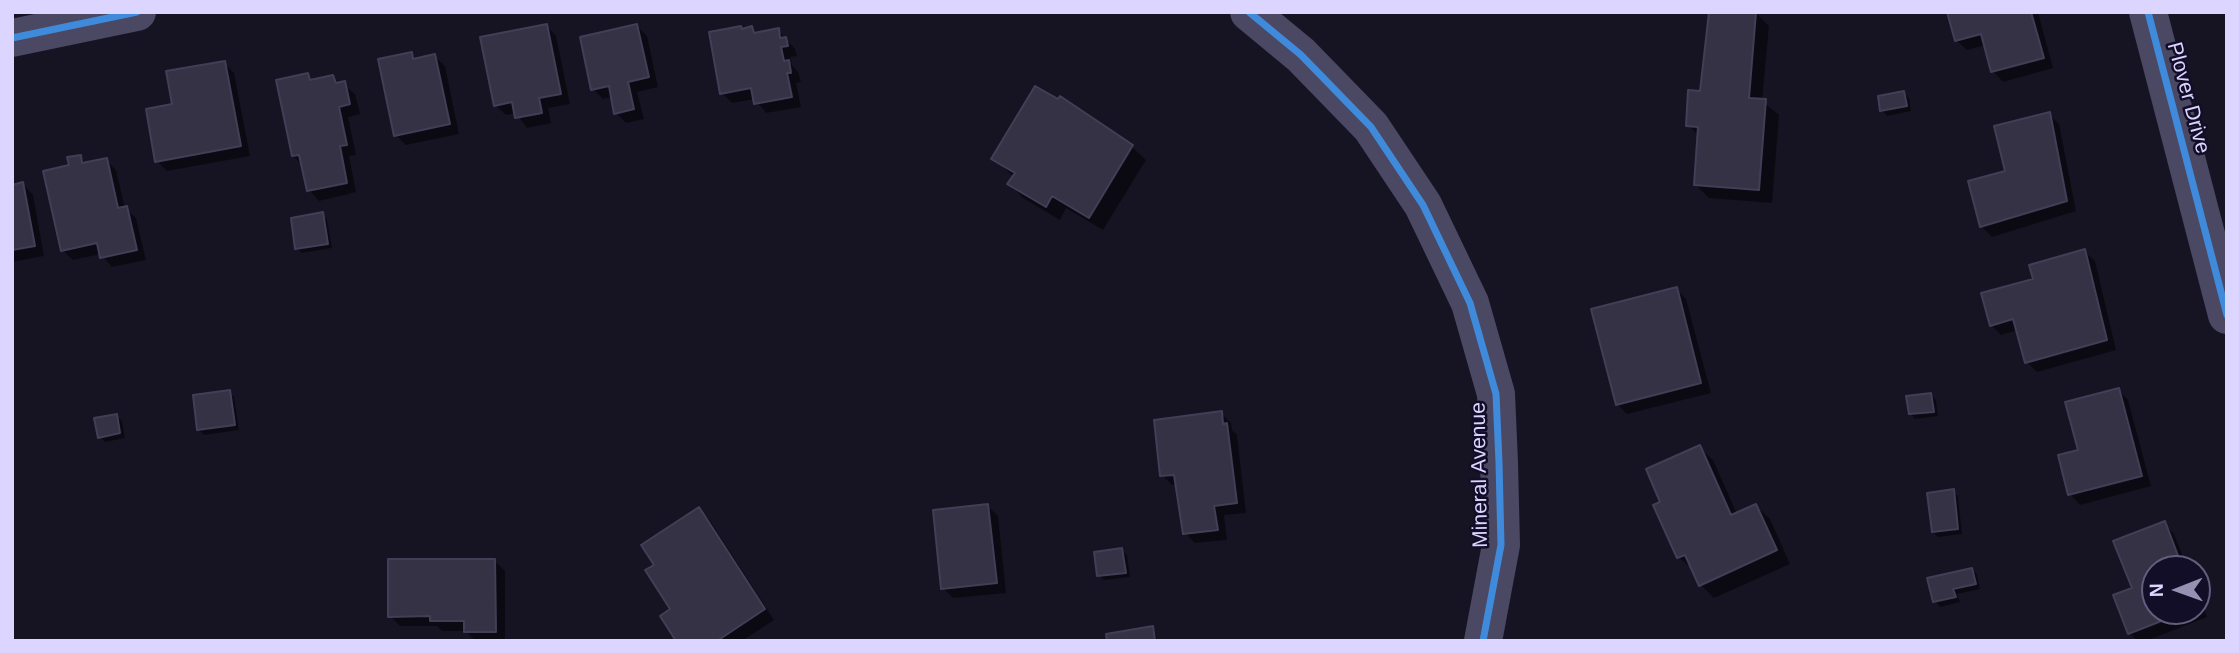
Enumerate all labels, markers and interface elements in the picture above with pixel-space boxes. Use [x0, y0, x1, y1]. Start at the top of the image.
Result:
street label: Plover Drive [2161, 40, 2215, 156]
street label: Mineral Avenue [1466, 402, 1494, 548]
north arrow [2141, 555, 2211, 625]
text: N [2146, 583, 2167, 597]

